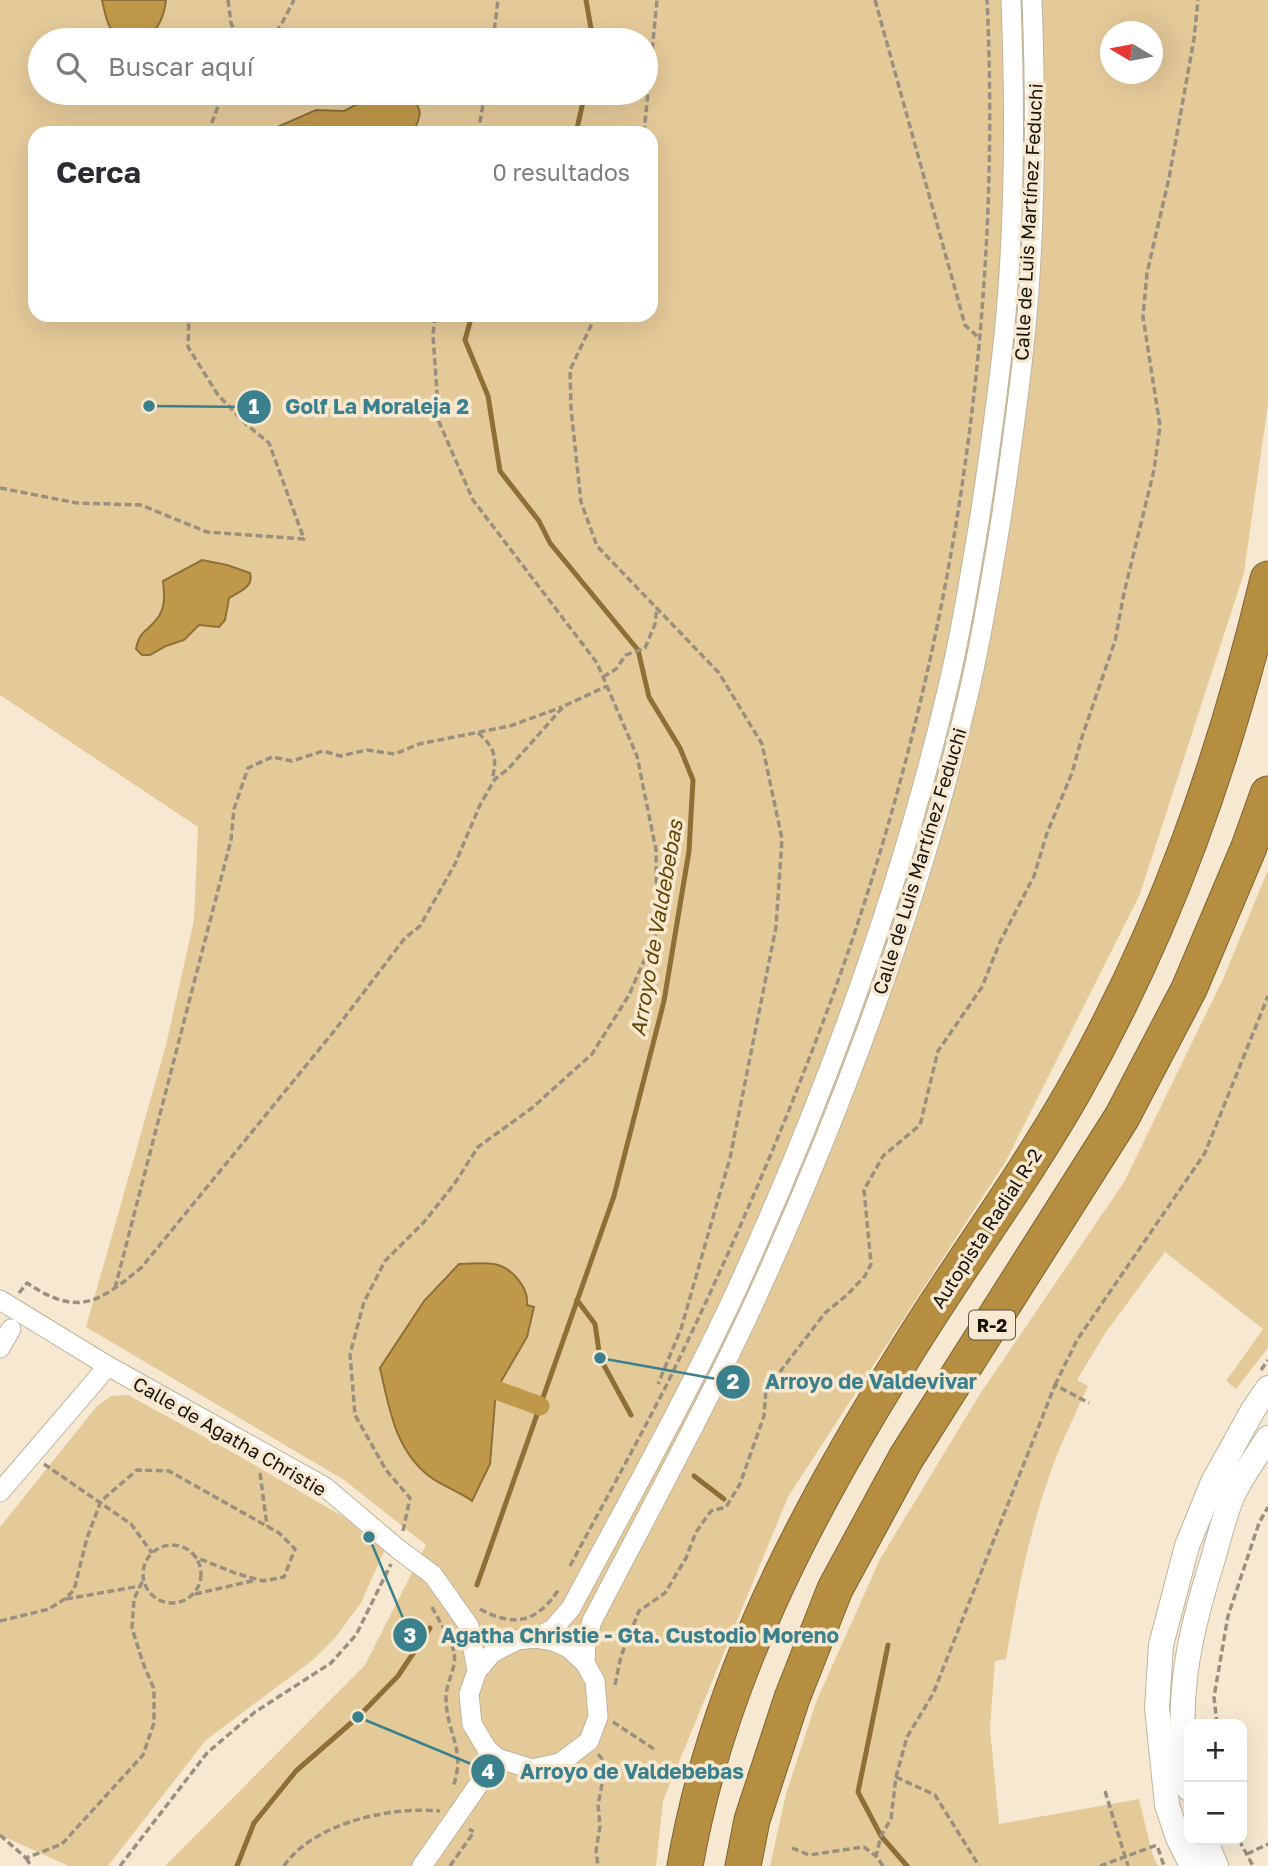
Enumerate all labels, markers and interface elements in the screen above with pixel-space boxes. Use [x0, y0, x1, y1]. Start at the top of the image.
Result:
north arrow [1100, 21, 1163, 84]
search box [28, 28, 658, 105]
icon: search [52, 48, 90, 86]
text: Buscar aquí [108, 51, 254, 82]
street label: Calle de Luis Martínez Feduchi [1009, 83, 1047, 361]
text: Cerca [56, 154, 141, 190]
text: 0 resultados [493, 158, 630, 186]
callout: Golf La Moraleja 2 [236, 386, 483, 428]
text: 1 [249, 393, 260, 419]
text: Golf La Moraleja 2 [285, 393, 469, 419]
street label: Calle de Luis Martínez Feduchi [867, 725, 971, 997]
water label: Arroyo de Valdebebas [624, 817, 688, 1038]
street label: Autopista Radial R-2 [926, 1144, 1046, 1312]
road number: R-2 [969, 1310, 1015, 1340]
callout: Arroyo de Valdevivar [716, 1361, 991, 1403]
text: 2 [727, 1368, 740, 1394]
text: Arroyo de Valdevivar [765, 1368, 977, 1394]
street label: Calle de Agatha Christie [129, 1371, 331, 1501]
callout: Agatha Christie - Gta. Custodio Moreno [392, 1614, 853, 1656]
text: 3 [404, 1622, 416, 1648]
text: Agatha Christie - Gta. Custodio Moreno [441, 1622, 839, 1648]
map controls [1184, 1719, 1247, 1845]
button: + [1184, 1719, 1247, 1782]
callout: Arroyo de Valdebebas [471, 1750, 758, 1792]
text: 4 [481, 1758, 495, 1784]
text: Arroyo de Valdebebas [520, 1758, 744, 1784]
button: − [1184, 1782, 1247, 1845]

